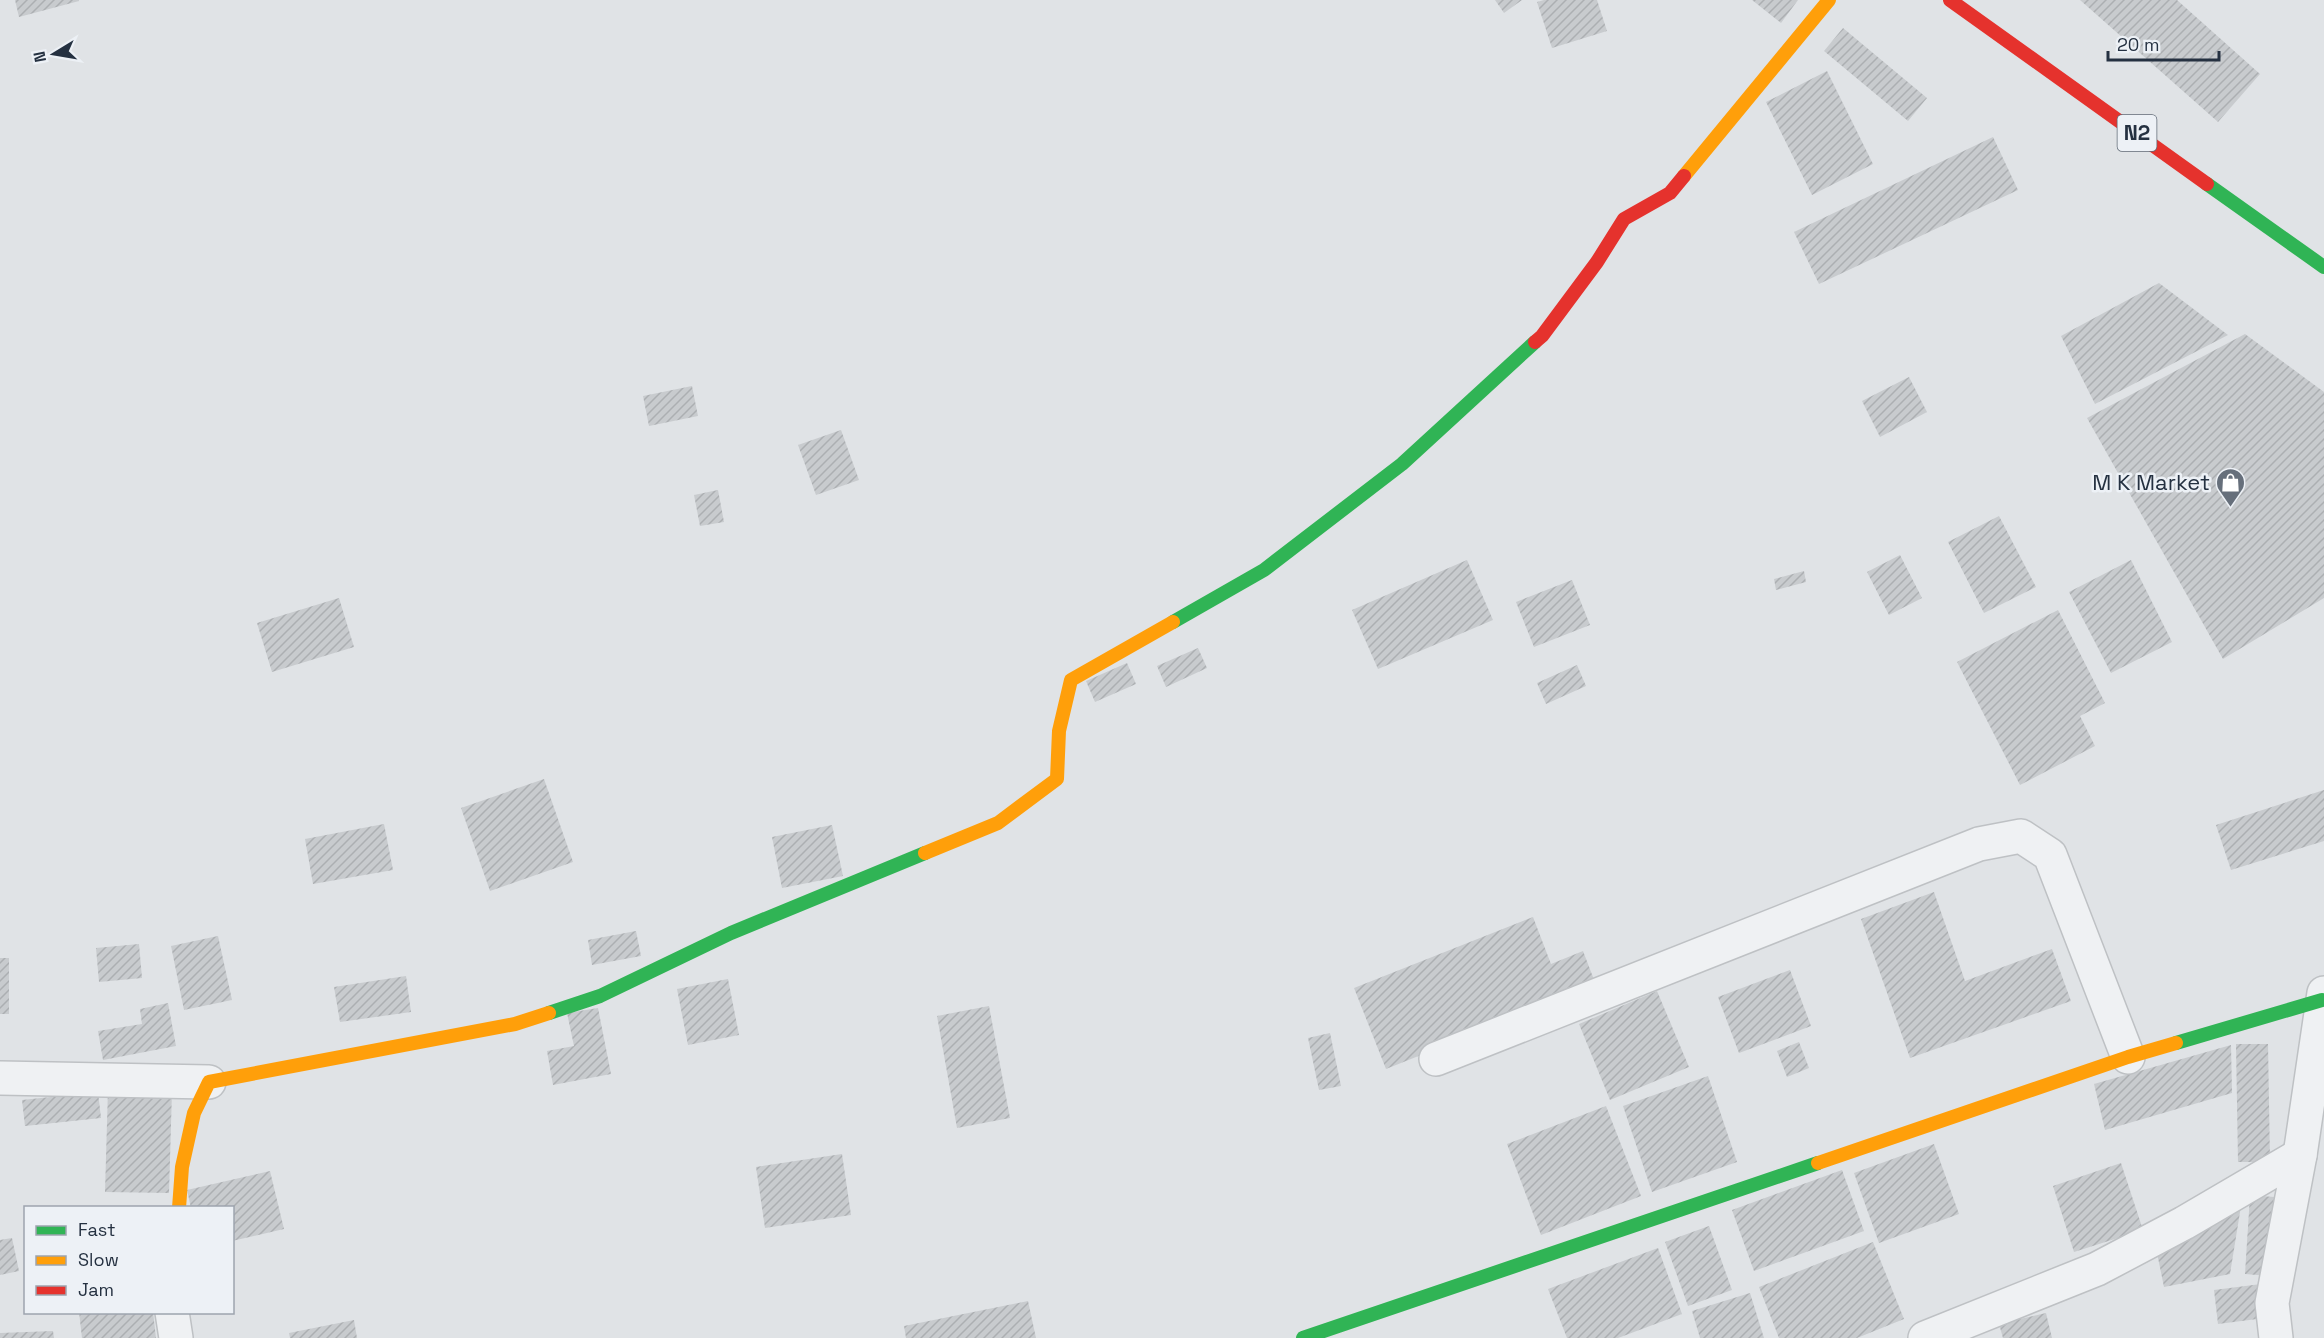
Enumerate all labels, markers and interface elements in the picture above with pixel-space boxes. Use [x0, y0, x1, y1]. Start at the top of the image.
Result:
north arrow [24, 24, 84, 84]
scale bar [2108, 24, 2219, 62]
text: 20 m [2117, 33, 2160, 56]
text: N [28, 49, 51, 64]
road number: N2 [2118, 115, 2156, 151]
shop icon: M K Market [2215, 466, 2247, 508]
place label: M K Market [2092, 468, 2210, 496]
legend [24, 1206, 234, 1314]
text: Fast [78, 1218, 115, 1241]
text: Slow [78, 1248, 119, 1271]
text: Jam [78, 1278, 114, 1301]

